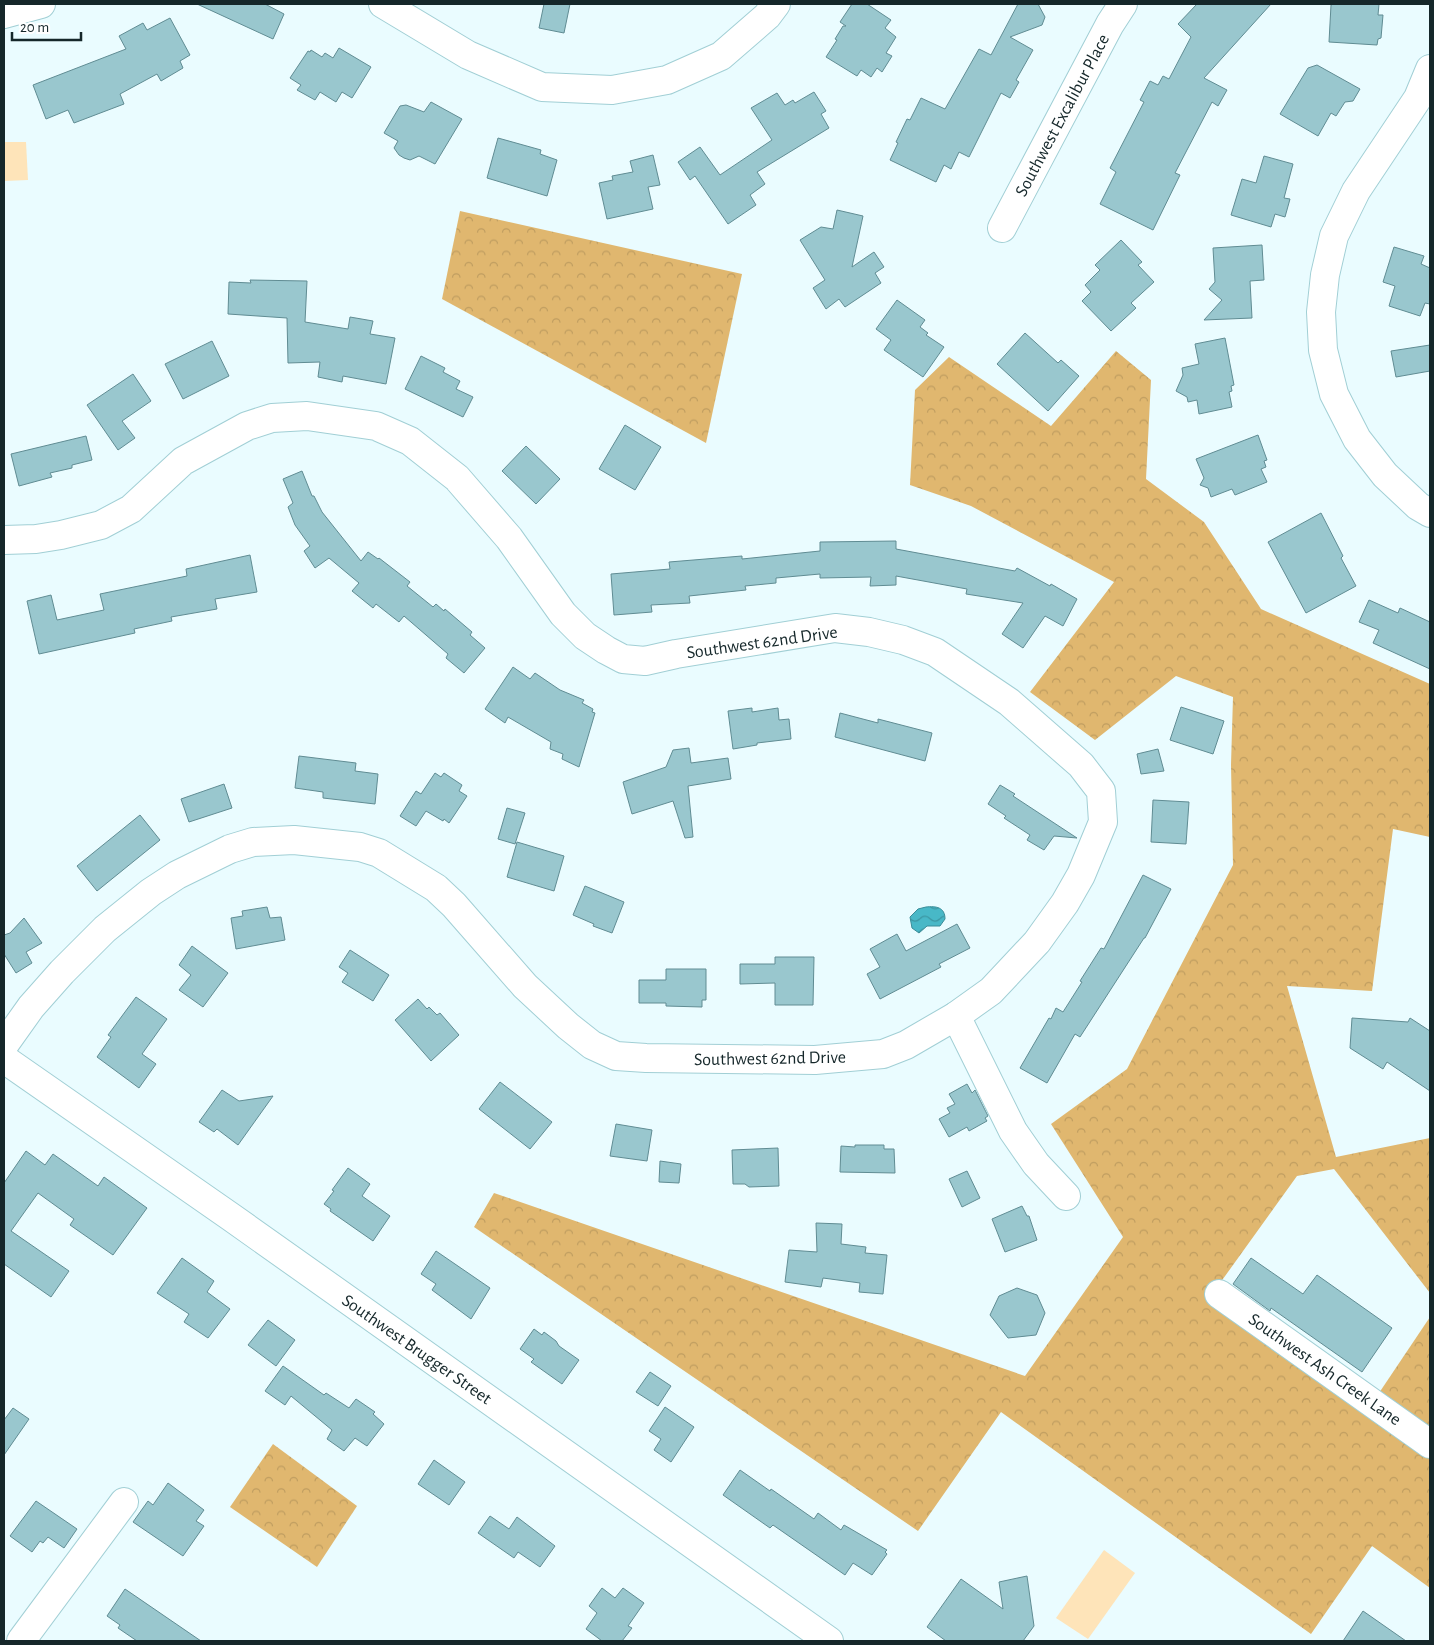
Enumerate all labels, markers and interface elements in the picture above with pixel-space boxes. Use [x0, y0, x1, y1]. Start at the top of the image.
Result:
scale bar [12, 10, 81, 42]
text: 20 m [20, 20, 49, 35]
street label: Southwest Excalibur Place [1012, 31, 1113, 200]
street label: Southwest 62nd Drive [686, 623, 839, 662]
street label: Southwest 62nd Drive [694, 1049, 846, 1069]
street label: Southwest Brugger Street [338, 1291, 495, 1408]
street label: Southwest Ash Creek Lane [1245, 1310, 1404, 1429]

